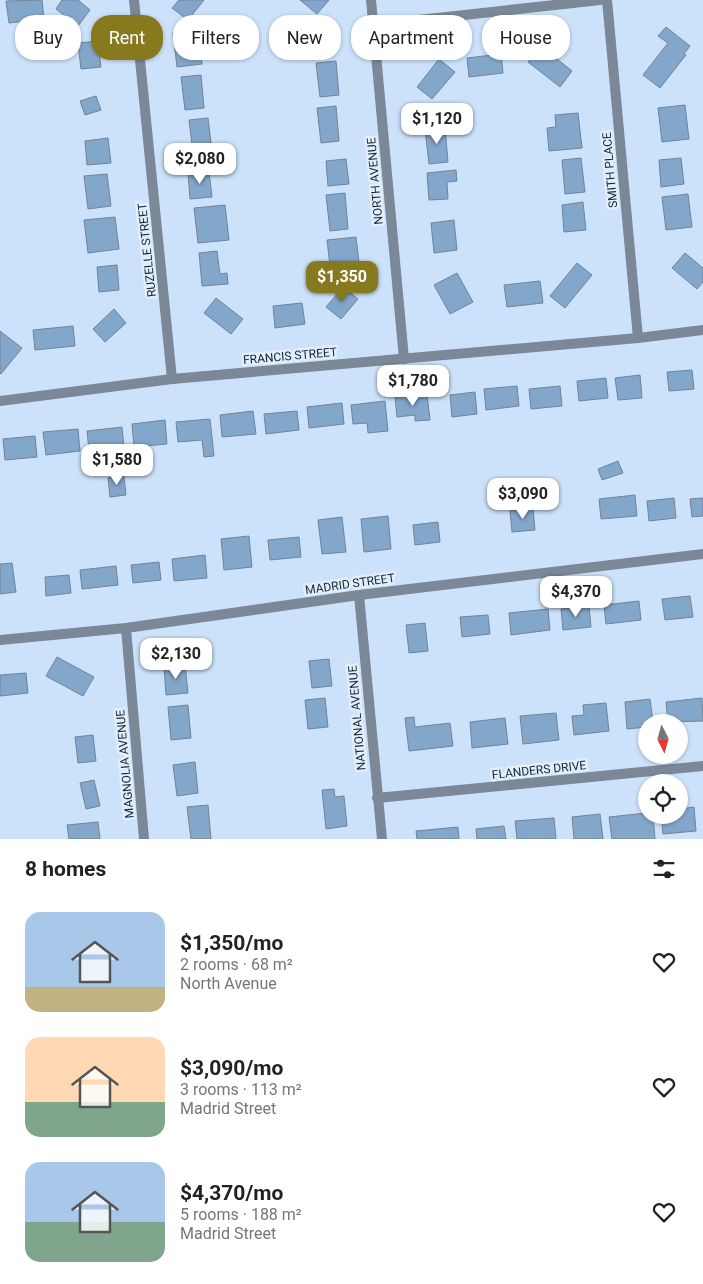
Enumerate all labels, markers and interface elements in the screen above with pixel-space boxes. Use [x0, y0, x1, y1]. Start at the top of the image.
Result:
chip: Buy [15, 15, 81, 60]
chip: Rent [91, 15, 163, 60]
chip: Filters [173, 15, 259, 60]
chip: New [269, 15, 341, 60]
chip: Apartment [351, 15, 472, 60]
chip: House [482, 15, 570, 60]
pin: $1,120 [396, 102, 478, 145]
text: $1,120 [412, 109, 462, 128]
street label: SMITH PLACE [600, 131, 620, 208]
street label: NORTH AVENUE [364, 137, 386, 225]
pin: $2,080 [159, 142, 241, 185]
text: $2,080 [175, 149, 225, 168]
street label: RUZELLE STREET [135, 202, 159, 298]
pin: $1,350 [301, 260, 383, 303]
text: $1,350 [317, 267, 367, 286]
street label: FRANCIS STREET [242, 345, 338, 367]
pin: $1,780 [372, 364, 454, 407]
text: $1,780 [388, 371, 438, 390]
pin: $1,580 [76, 444, 158, 486]
text: $1,580 [92, 450, 142, 469]
pin: $3,090 [482, 478, 564, 520]
text: $3,090 [498, 484, 548, 503]
street label: MADRID STREET [304, 571, 396, 597]
pin: $4,370 [535, 576, 617, 618]
text: $4,370 [551, 582, 601, 601]
pin: $2,130 [135, 638, 217, 680]
text: $2,130 [151, 644, 201, 663]
street label: NATIONAL AVENUE [345, 665, 369, 771]
street label: MAGNOLIA AVENUE [113, 709, 137, 819]
north arrow [638, 714, 688, 764]
map controls [638, 714, 688, 824]
street label: FLANDERS DRIVE [491, 758, 587, 782]
button: locate [638, 774, 688, 824]
icon: filters [650, 855, 678, 883]
text: 8 homes [25, 857, 106, 881]
text: $1,350/mo [180, 931, 283, 955]
icon: home [65, 932, 125, 992]
icon: heart [650, 948, 678, 976]
text: 2 rooms · 68 m² [180, 955, 293, 974]
text: North Avenue [180, 974, 277, 993]
text: $3,090/mo [180, 1056, 283, 1080]
icon: home [65, 1057, 125, 1117]
icon: heart [650, 1073, 678, 1101]
text: 3 rooms · 113 m² [180, 1080, 302, 1099]
text: Madrid Street [180, 1099, 276, 1118]
text: $4,370/mo [180, 1181, 283, 1205]
icon: home [65, 1182, 125, 1242]
icon: heart [650, 1198, 678, 1226]
text: 5 rooms · 188 m² [180, 1205, 302, 1224]
text: Madrid Street [180, 1224, 276, 1243]

